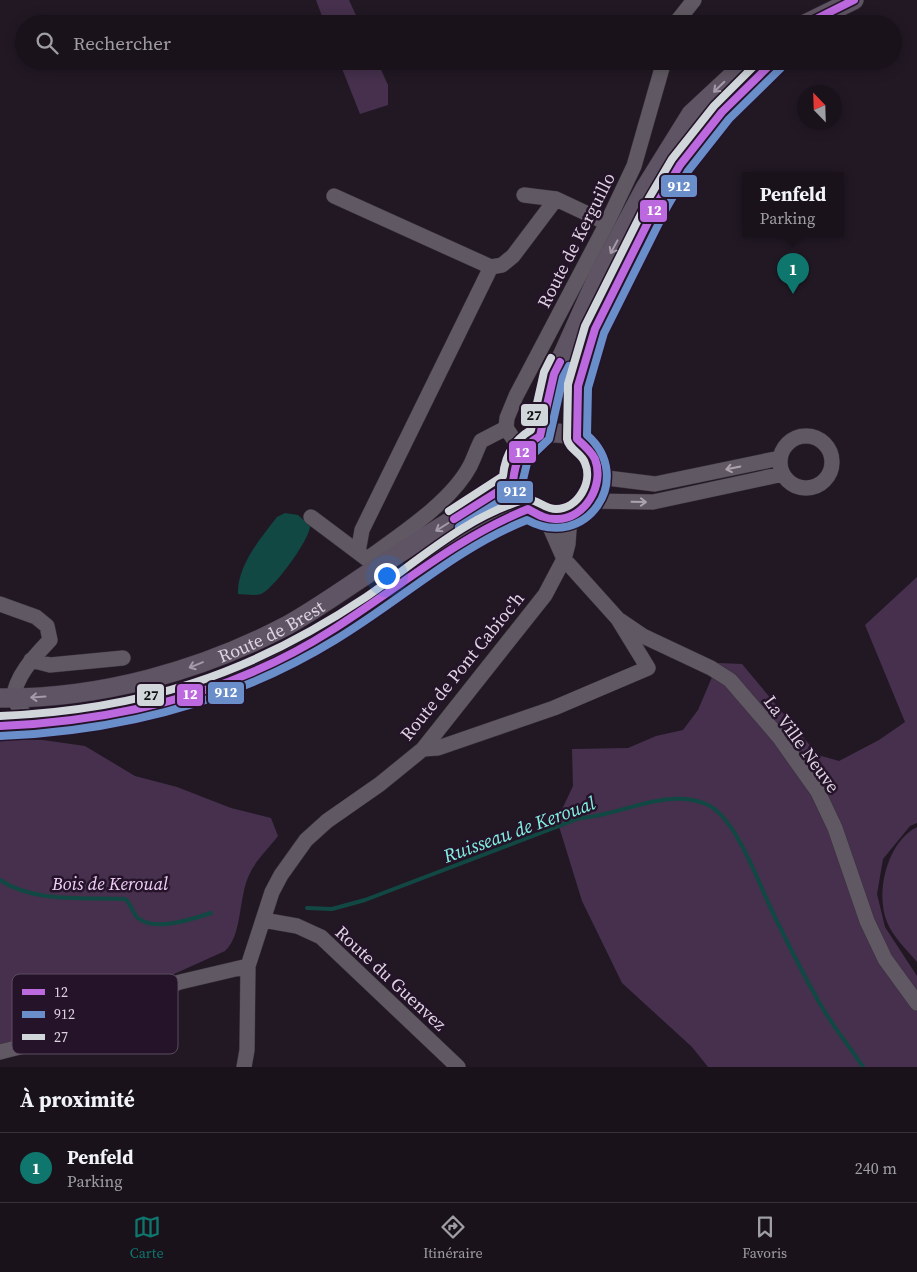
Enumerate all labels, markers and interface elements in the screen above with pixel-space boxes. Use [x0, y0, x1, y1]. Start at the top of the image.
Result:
search box [15, 15, 902, 70]
icon: search [33, 29, 61, 57]
text: Rechercher [73, 30, 171, 56]
one-way arrow [712, 81, 725, 93]
north arrow [797, 85, 842, 130]
street label: Route de Kerguillo [531, 168, 621, 312]
popup [742, 172, 844, 237]
line badge: 912 [660, 174, 698, 198]
text: 912 [668, 176, 691, 196]
text: Penfeld [760, 181, 826, 207]
line badge: 12 [639, 199, 668, 223]
text: 12 [646, 200, 662, 220]
text: Parking [760, 207, 815, 229]
one-way arrow [609, 239, 619, 254]
pin: 1 [777, 253, 809, 294]
line badge: 27 [520, 403, 549, 427]
text: 27 [526, 405, 542, 425]
line badge: 12 [508, 440, 537, 464]
text: 12 [514, 442, 530, 462]
one-way arrow [725, 464, 741, 474]
line badge: 912 [496, 480, 534, 504]
text: 912 [504, 481, 527, 501]
one-way arrow [630, 497, 647, 507]
one-way arrow [435, 522, 449, 532]
your location [374, 563, 400, 589]
street label: Route de Pont Cabioc'h [394, 586, 530, 746]
street label: Route de Brest [214, 594, 329, 668]
one-way arrow [189, 660, 204, 670]
line badge: 912 [207, 681, 245, 705]
text: 912 [215, 682, 238, 702]
line badge: 27 [136, 683, 165, 707]
line badge: 12 [176, 683, 204, 707]
text: 12 [182, 684, 198, 704]
text: 27 [143, 685, 159, 705]
street label: La Ville Neuve [758, 690, 846, 798]
one-way arrow [30, 692, 46, 701]
water label: Ruisseau de Keroual [438, 789, 599, 869]
park label: Bois de Keroual [51, 871, 168, 896]
street label: Route du Guenvez [330, 920, 452, 1036]
legend [12, 974, 178, 1054]
text: 12 [54, 982, 68, 1002]
text: 912 [54, 1004, 75, 1024]
text: 27 [54, 1027, 68, 1047]
text: À proximité [20, 1085, 135, 1114]
text: Penfeld [67, 1144, 134, 1170]
text: 1 [32, 1157, 40, 1179]
text: 240 m [855, 1157, 897, 1179]
text: Parking [67, 1170, 123, 1192]
tab: Carte [130, 1213, 164, 1263]
tab: Itinéraire [423, 1213, 483, 1263]
tab: Favoris [742, 1213, 787, 1263]

